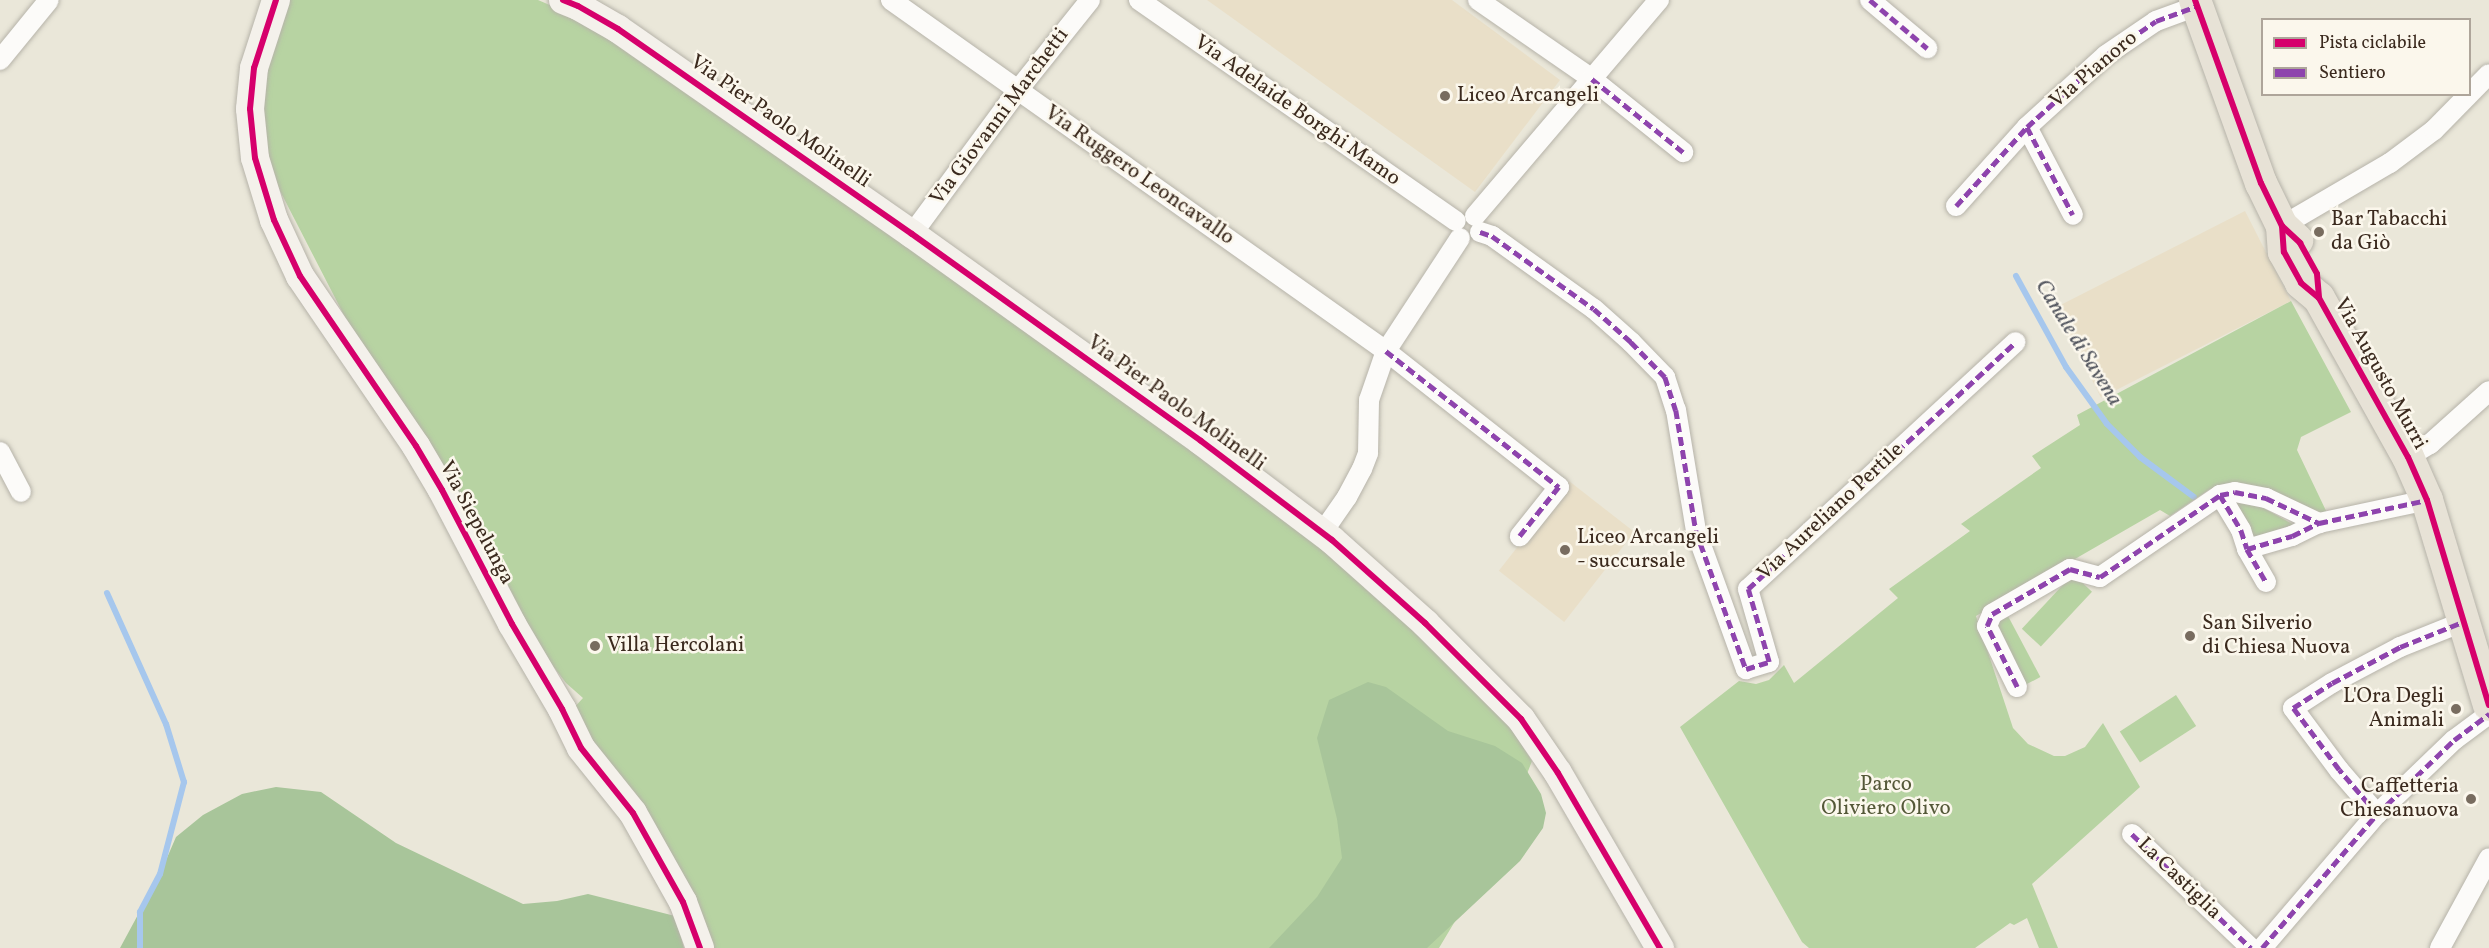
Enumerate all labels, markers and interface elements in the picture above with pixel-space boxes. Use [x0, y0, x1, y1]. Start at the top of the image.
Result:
legend [2261, 18, 2471, 96]
street label: Via Giovanni Marchetti [925, 24, 1075, 210]
street label: Via Pianoro [2045, 26, 2143, 114]
street label: Via Adelaide Borghi Mamo [1189, 30, 1405, 192]
text: Pista ciclabile [2319, 31, 2426, 56]
street label: Via Pier Paolo Molinelli [685, 50, 875, 194]
text: Sentiero [2319, 61, 2386, 86]
place label: Liceo Arcangeli [1457, 83, 1599, 109]
marker: Liceo Arcangeli [1438, 89, 1452, 103]
street label: Via Ruggero Leoncavallo [1039, 101, 1239, 251]
place label: Bar Tabacchi da Giò [2331, 207, 2448, 257]
marker: Bar Tabacchi da Giò [2312, 225, 2326, 239]
water label: Canale di Savena [2029, 275, 2127, 411]
street label: Via Augusto Murri [2328, 294, 2432, 454]
street label: Via Pier Paolo Molinelli [1082, 331, 1270, 477]
street label: Via Aureliano Pertile [1753, 438, 1909, 586]
street label: Via Siepelunga [433, 457, 519, 589]
place label: Liceo Arcangeli - succursale [1577, 525, 1719, 575]
marker: Liceo Arcangeli - succursale [1558, 543, 1572, 557]
place label: San Silverio di Chiesa Nuova [2202, 611, 2350, 661]
marker: San Silverio di Chiesa Nuova [2183, 629, 2197, 643]
place label: Villa Hercolani [607, 633, 744, 659]
marker: Villa Hercolani [588, 639, 602, 653]
place label: L'Ora Degli Animali [2343, 684, 2444, 734]
marker: L'Ora Degli Animali [2449, 702, 2463, 716]
park label: Parco Oliviero Olivo [1821, 772, 1951, 822]
place label: Caffetteria Chiesanuova [2340, 774, 2459, 824]
marker: Caffetteria Chiesanuova [2464, 792, 2478, 806]
street label: La Castiglia [2132, 833, 2226, 925]

